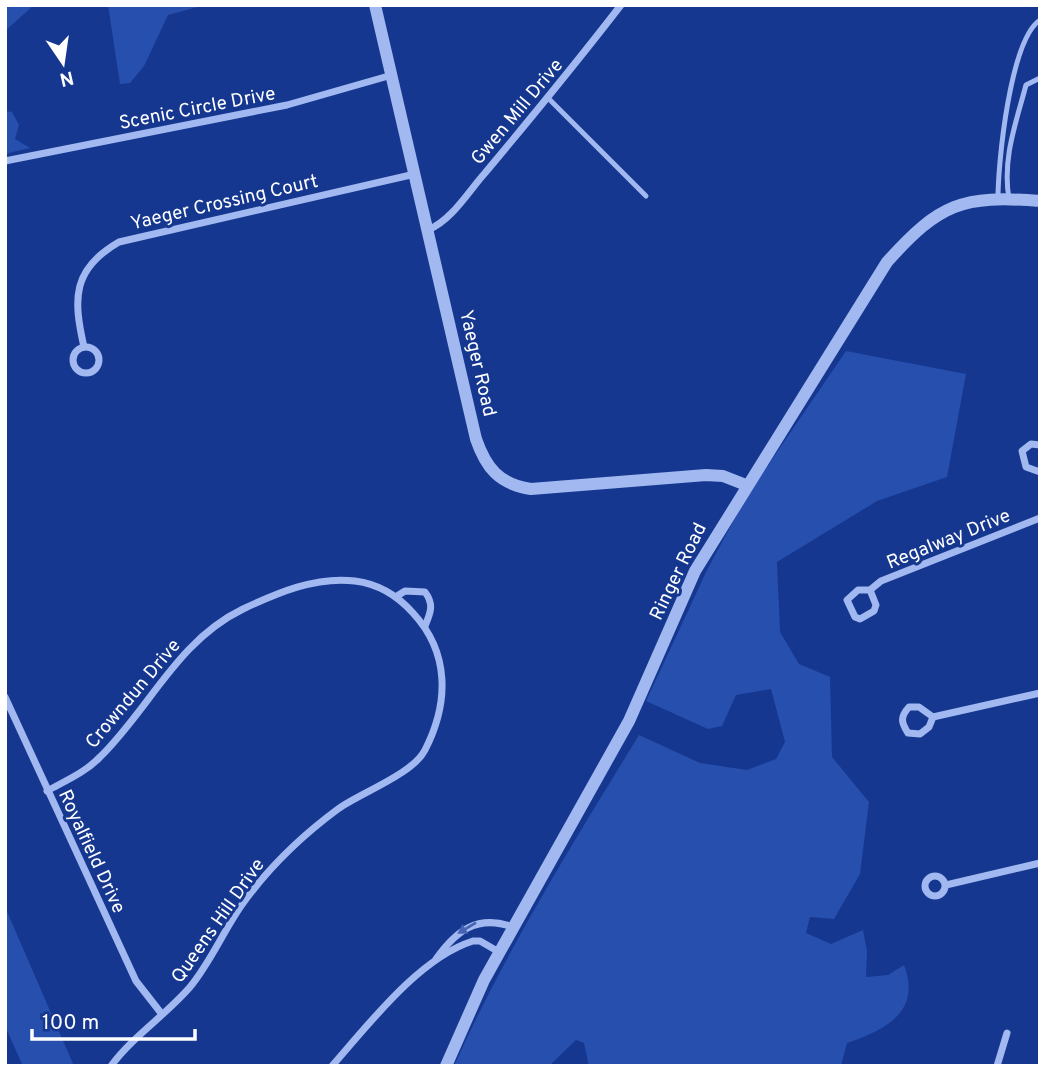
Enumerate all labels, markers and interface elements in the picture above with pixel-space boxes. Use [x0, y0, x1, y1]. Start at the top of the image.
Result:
north arrow [28, 28, 98, 98]
street label: Gwen Mill Drive [466, 54, 569, 170]
text: N [57, 64, 76, 91]
street label: Scenic Circle Drive [117, 82, 278, 136]
street label: Yaeger Crossing Court [128, 170, 321, 236]
street label: Yaeger Road [453, 308, 501, 419]
street label: Regalway Drive [883, 504, 1014, 576]
street label: Ringer Road [645, 519, 713, 624]
street label: Crowndun Drive [81, 635, 186, 754]
street label: Royalfield Drive [52, 786, 130, 918]
street label: Queens Hill Drive [167, 854, 271, 988]
one-way arrow [457, 922, 476, 935]
scale bar [32, 998, 194, 1042]
text: 100 m [42, 1010, 99, 1037]

